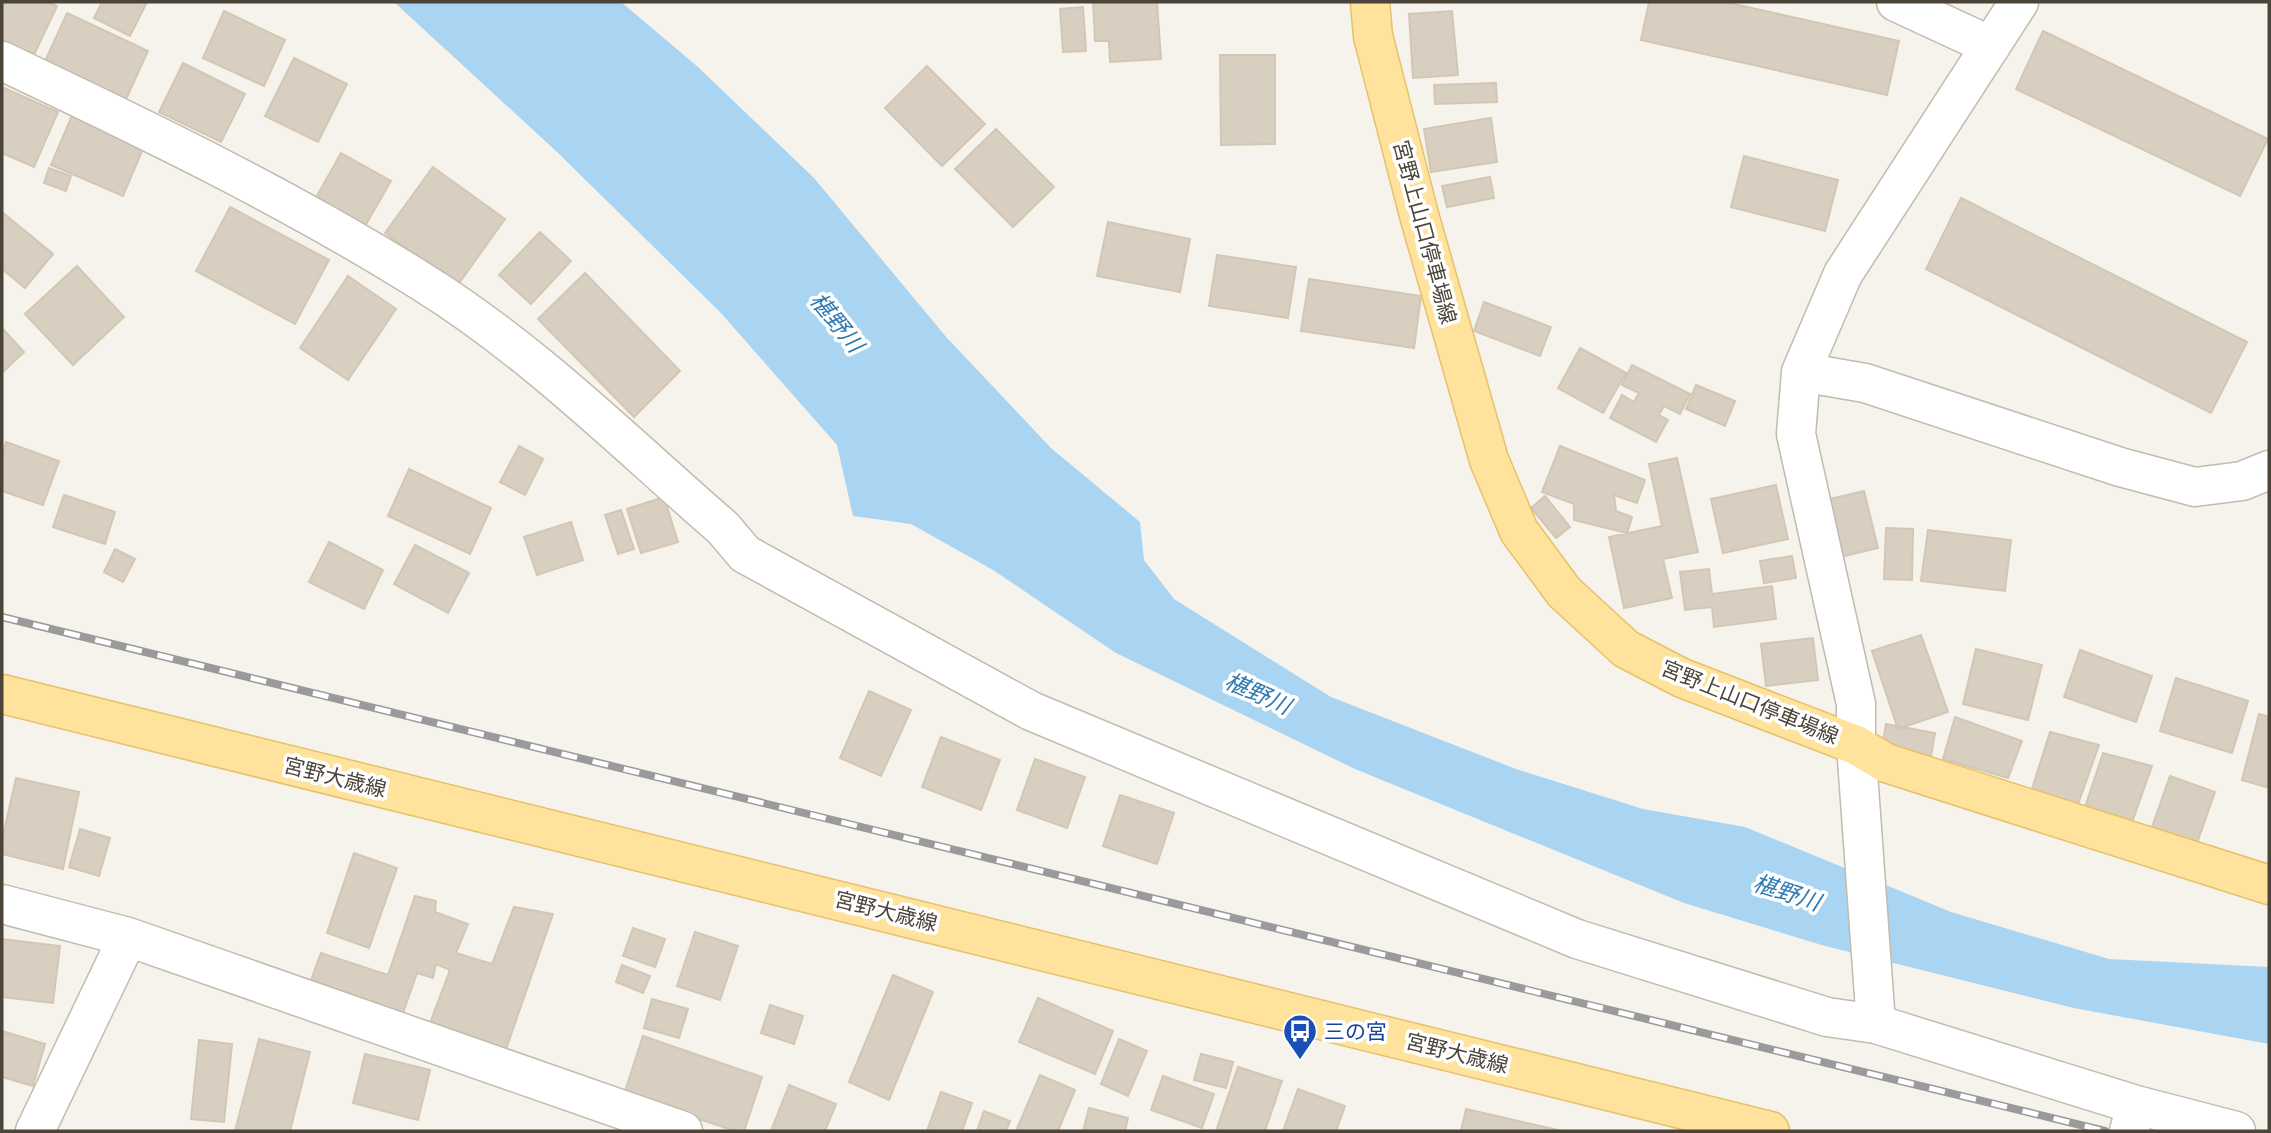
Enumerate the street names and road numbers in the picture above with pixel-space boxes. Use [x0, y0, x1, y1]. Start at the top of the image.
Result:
street label: 宮野上山口停車場線 [1388, 137, 1462, 327]
street label: 宮野上山口停車場線 [1658, 655, 1842, 749]
street label: 宮野大歳線 [281, 752, 389, 802]
street label: 宮野大歳線 [832, 886, 940, 936]
street label: 宮野大歳線 [1403, 1028, 1511, 1078]

